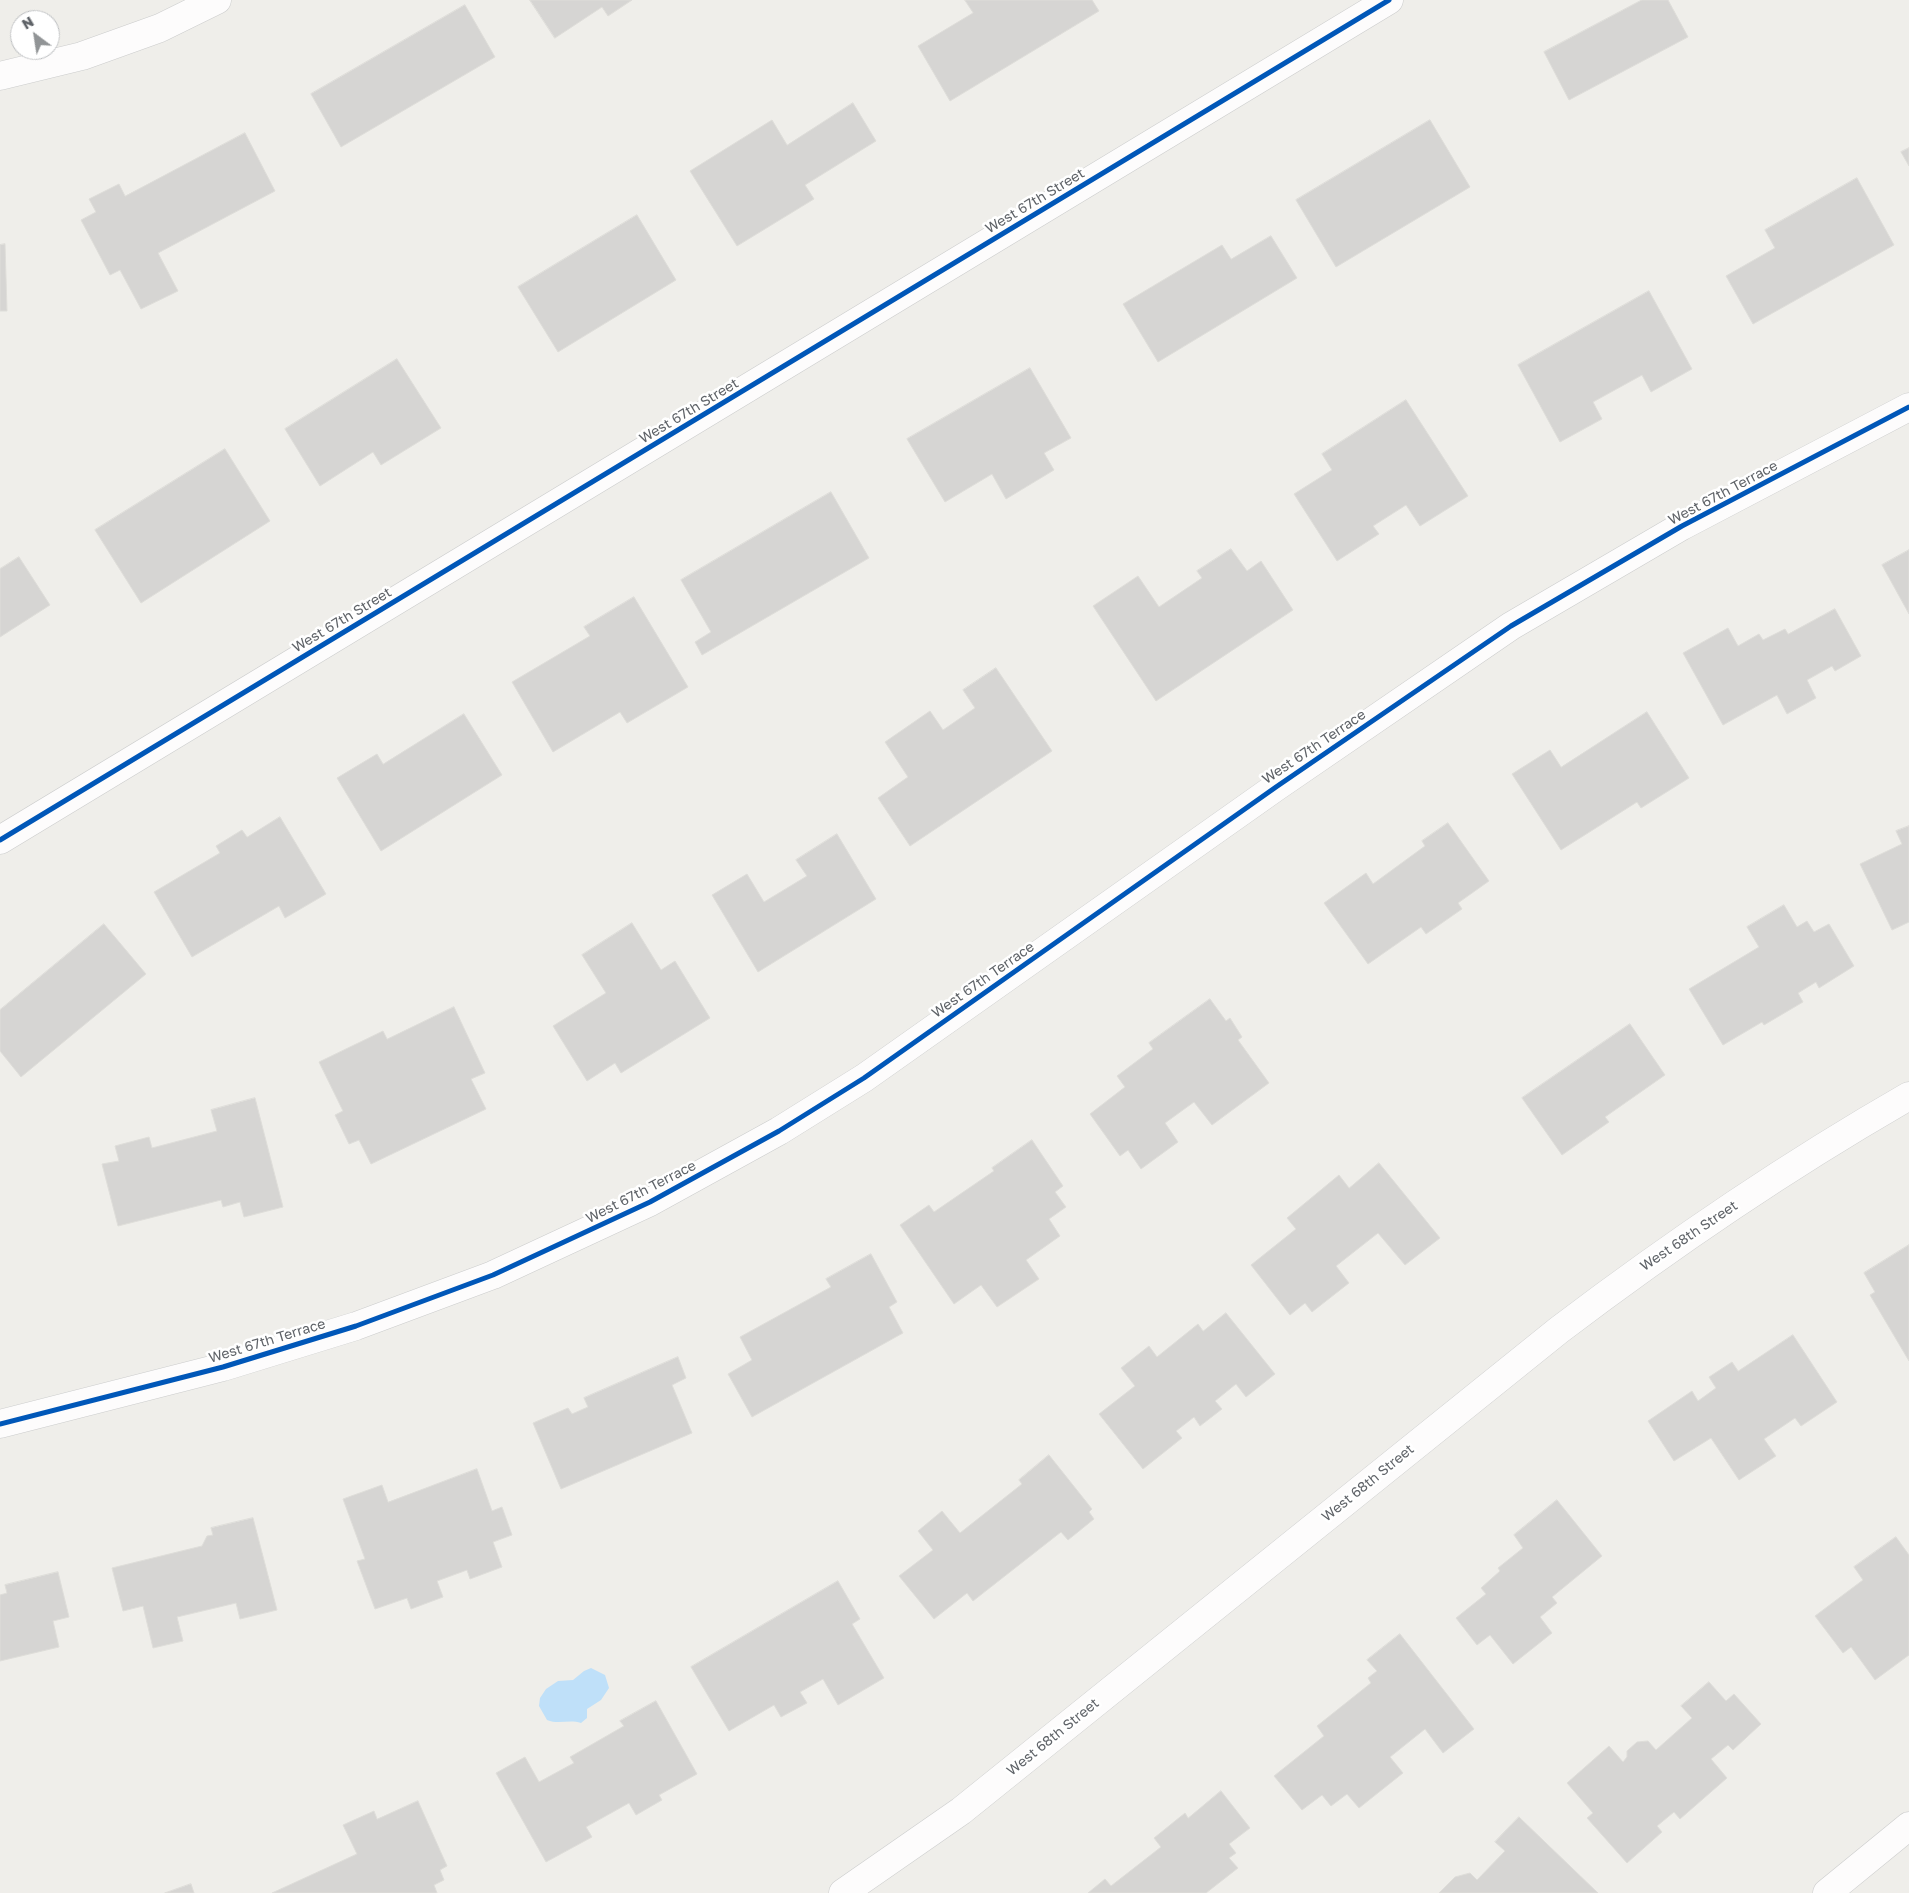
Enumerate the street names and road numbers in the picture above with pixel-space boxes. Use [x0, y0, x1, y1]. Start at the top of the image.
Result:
street label: West 67th Street [982, 165, 1088, 237]
street label: West 67th Street [636, 375, 742, 447]
street label: West 67th Terrace [1666, 457, 1780, 529]
street label: West 67th Street [289, 584, 395, 656]
street label: West 67th Terrace [1259, 706, 1369, 788]
street label: West 67th Terrace [929, 938, 1037, 1022]
street label: West 67th Terrace [583, 1157, 699, 1227]
street label: West 68th Street [1637, 1197, 1741, 1275]
street label: West 67th Terrace [207, 1315, 327, 1367]
street label: West 68th Street [1319, 1441, 1417, 1525]
street label: West 68th Street [1004, 1695, 1102, 1779]

